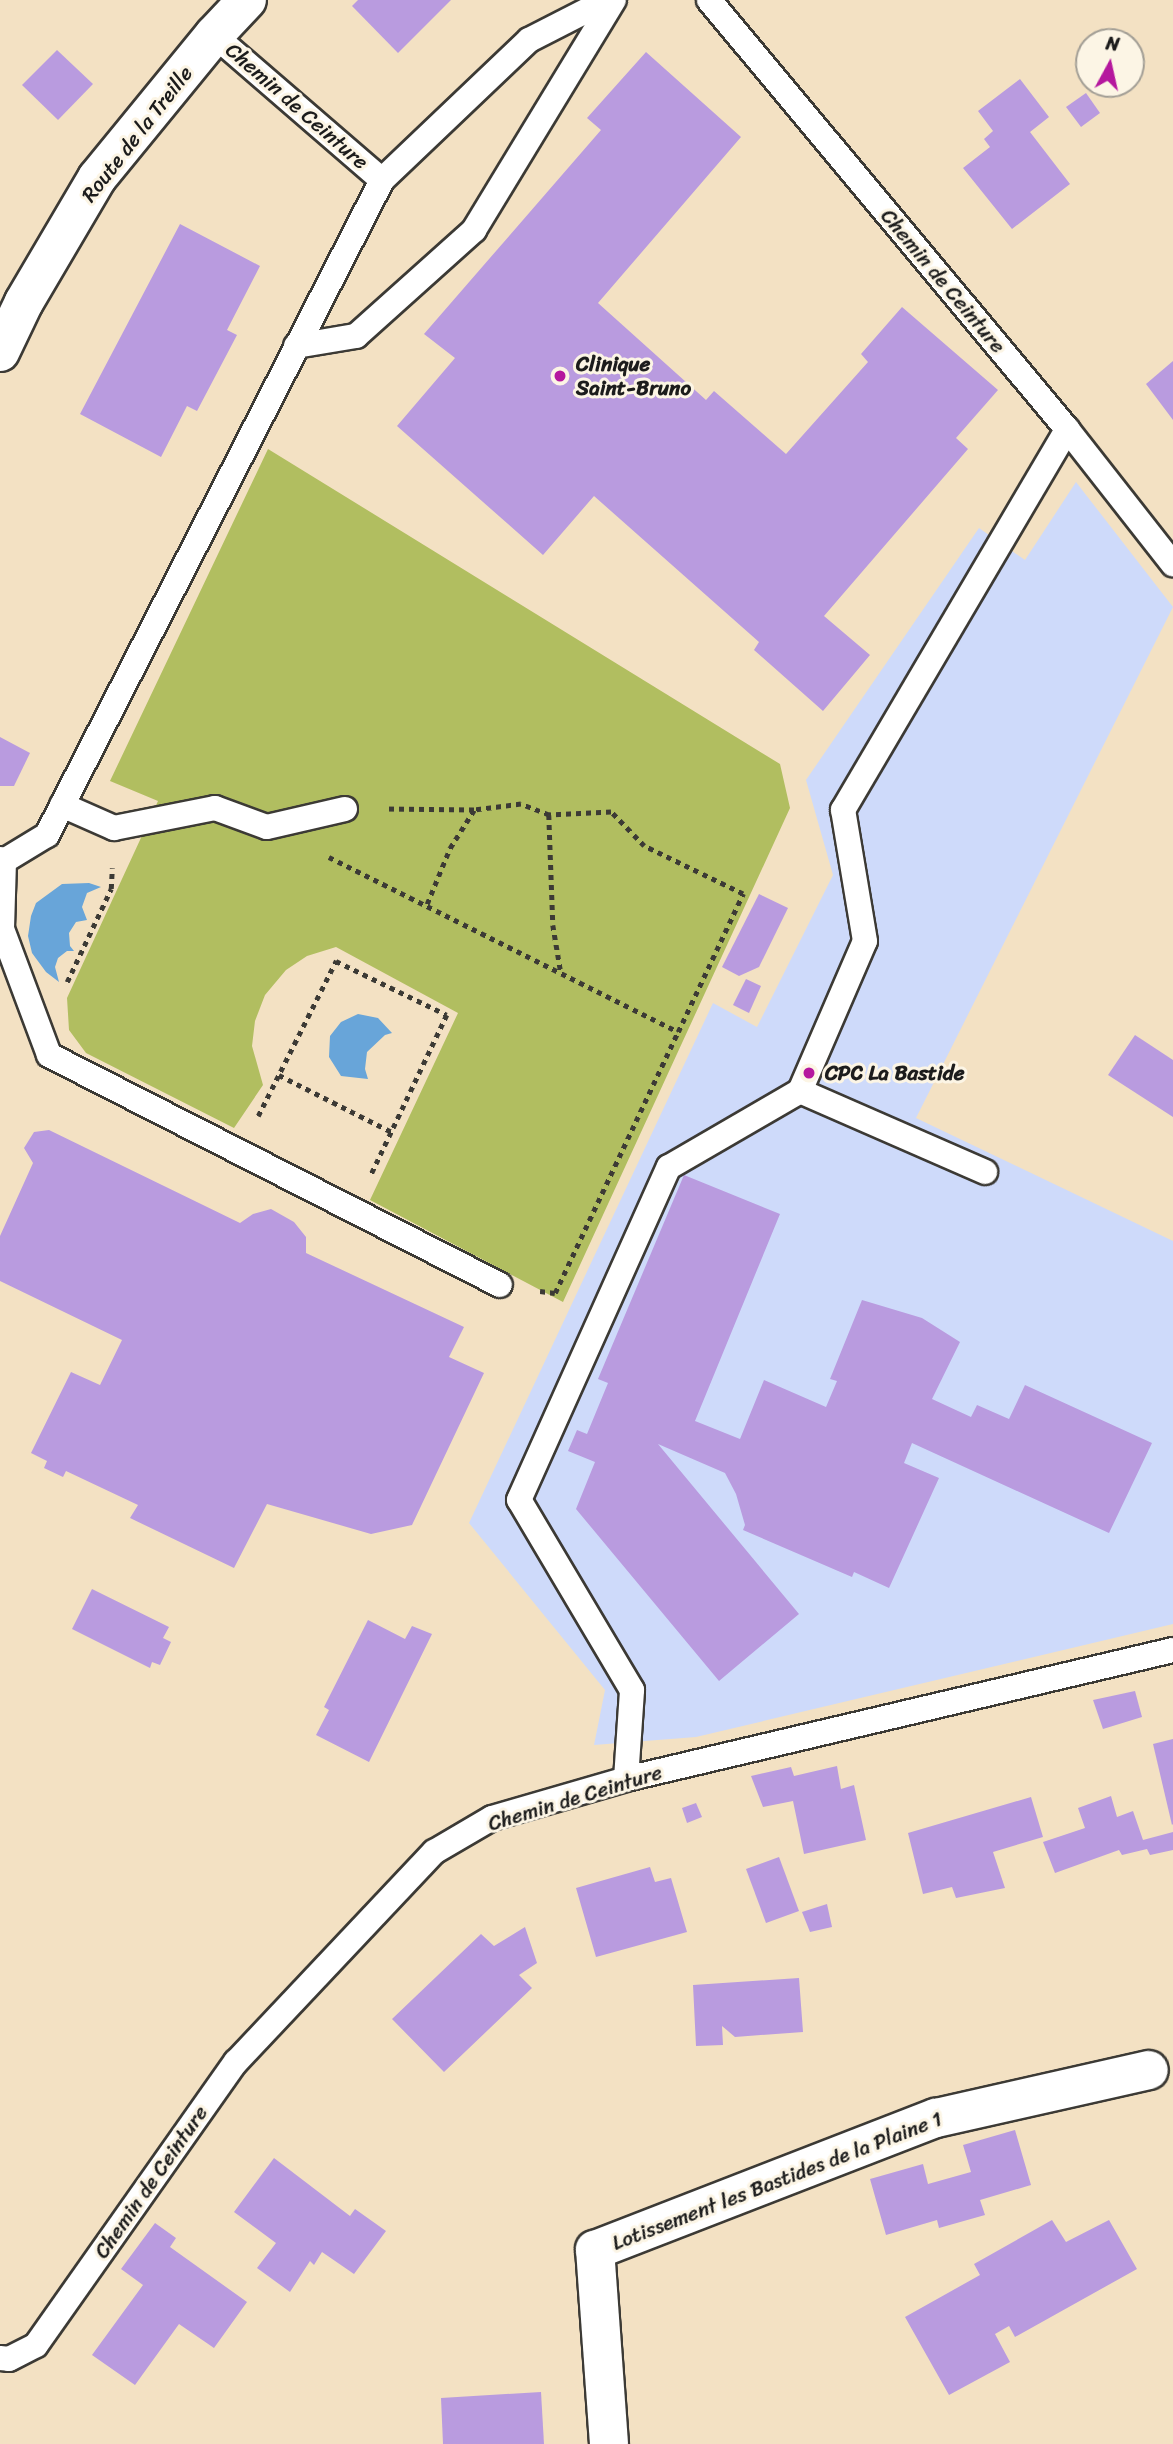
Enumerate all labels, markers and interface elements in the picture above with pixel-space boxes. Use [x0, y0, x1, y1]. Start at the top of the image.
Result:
text: N [1104, 26, 1122, 61]
north arrow [1075, 28, 1145, 98]
street label: Chemin de Ceinture [220, 37, 374, 175]
street label: Route de la Treille [76, 61, 198, 207]
street label: Chemin de Ceinture [875, 203, 1011, 359]
place label: Clinique Saint-Bruno [576, 351, 691, 401]
marker: Clinique Saint-Bruno [550, 366, 570, 386]
place label: CPC La Bastide [825, 1060, 964, 1086]
marker: CPC La Bastide [799, 1063, 819, 1083]
street label: Chemin de Ceinture [484, 1759, 666, 1837]
street label: Chemin de Ceinture [89, 2100, 213, 2264]
street label: Lotissement les Bastides de la Plaine 1 [608, 2106, 946, 2256]

